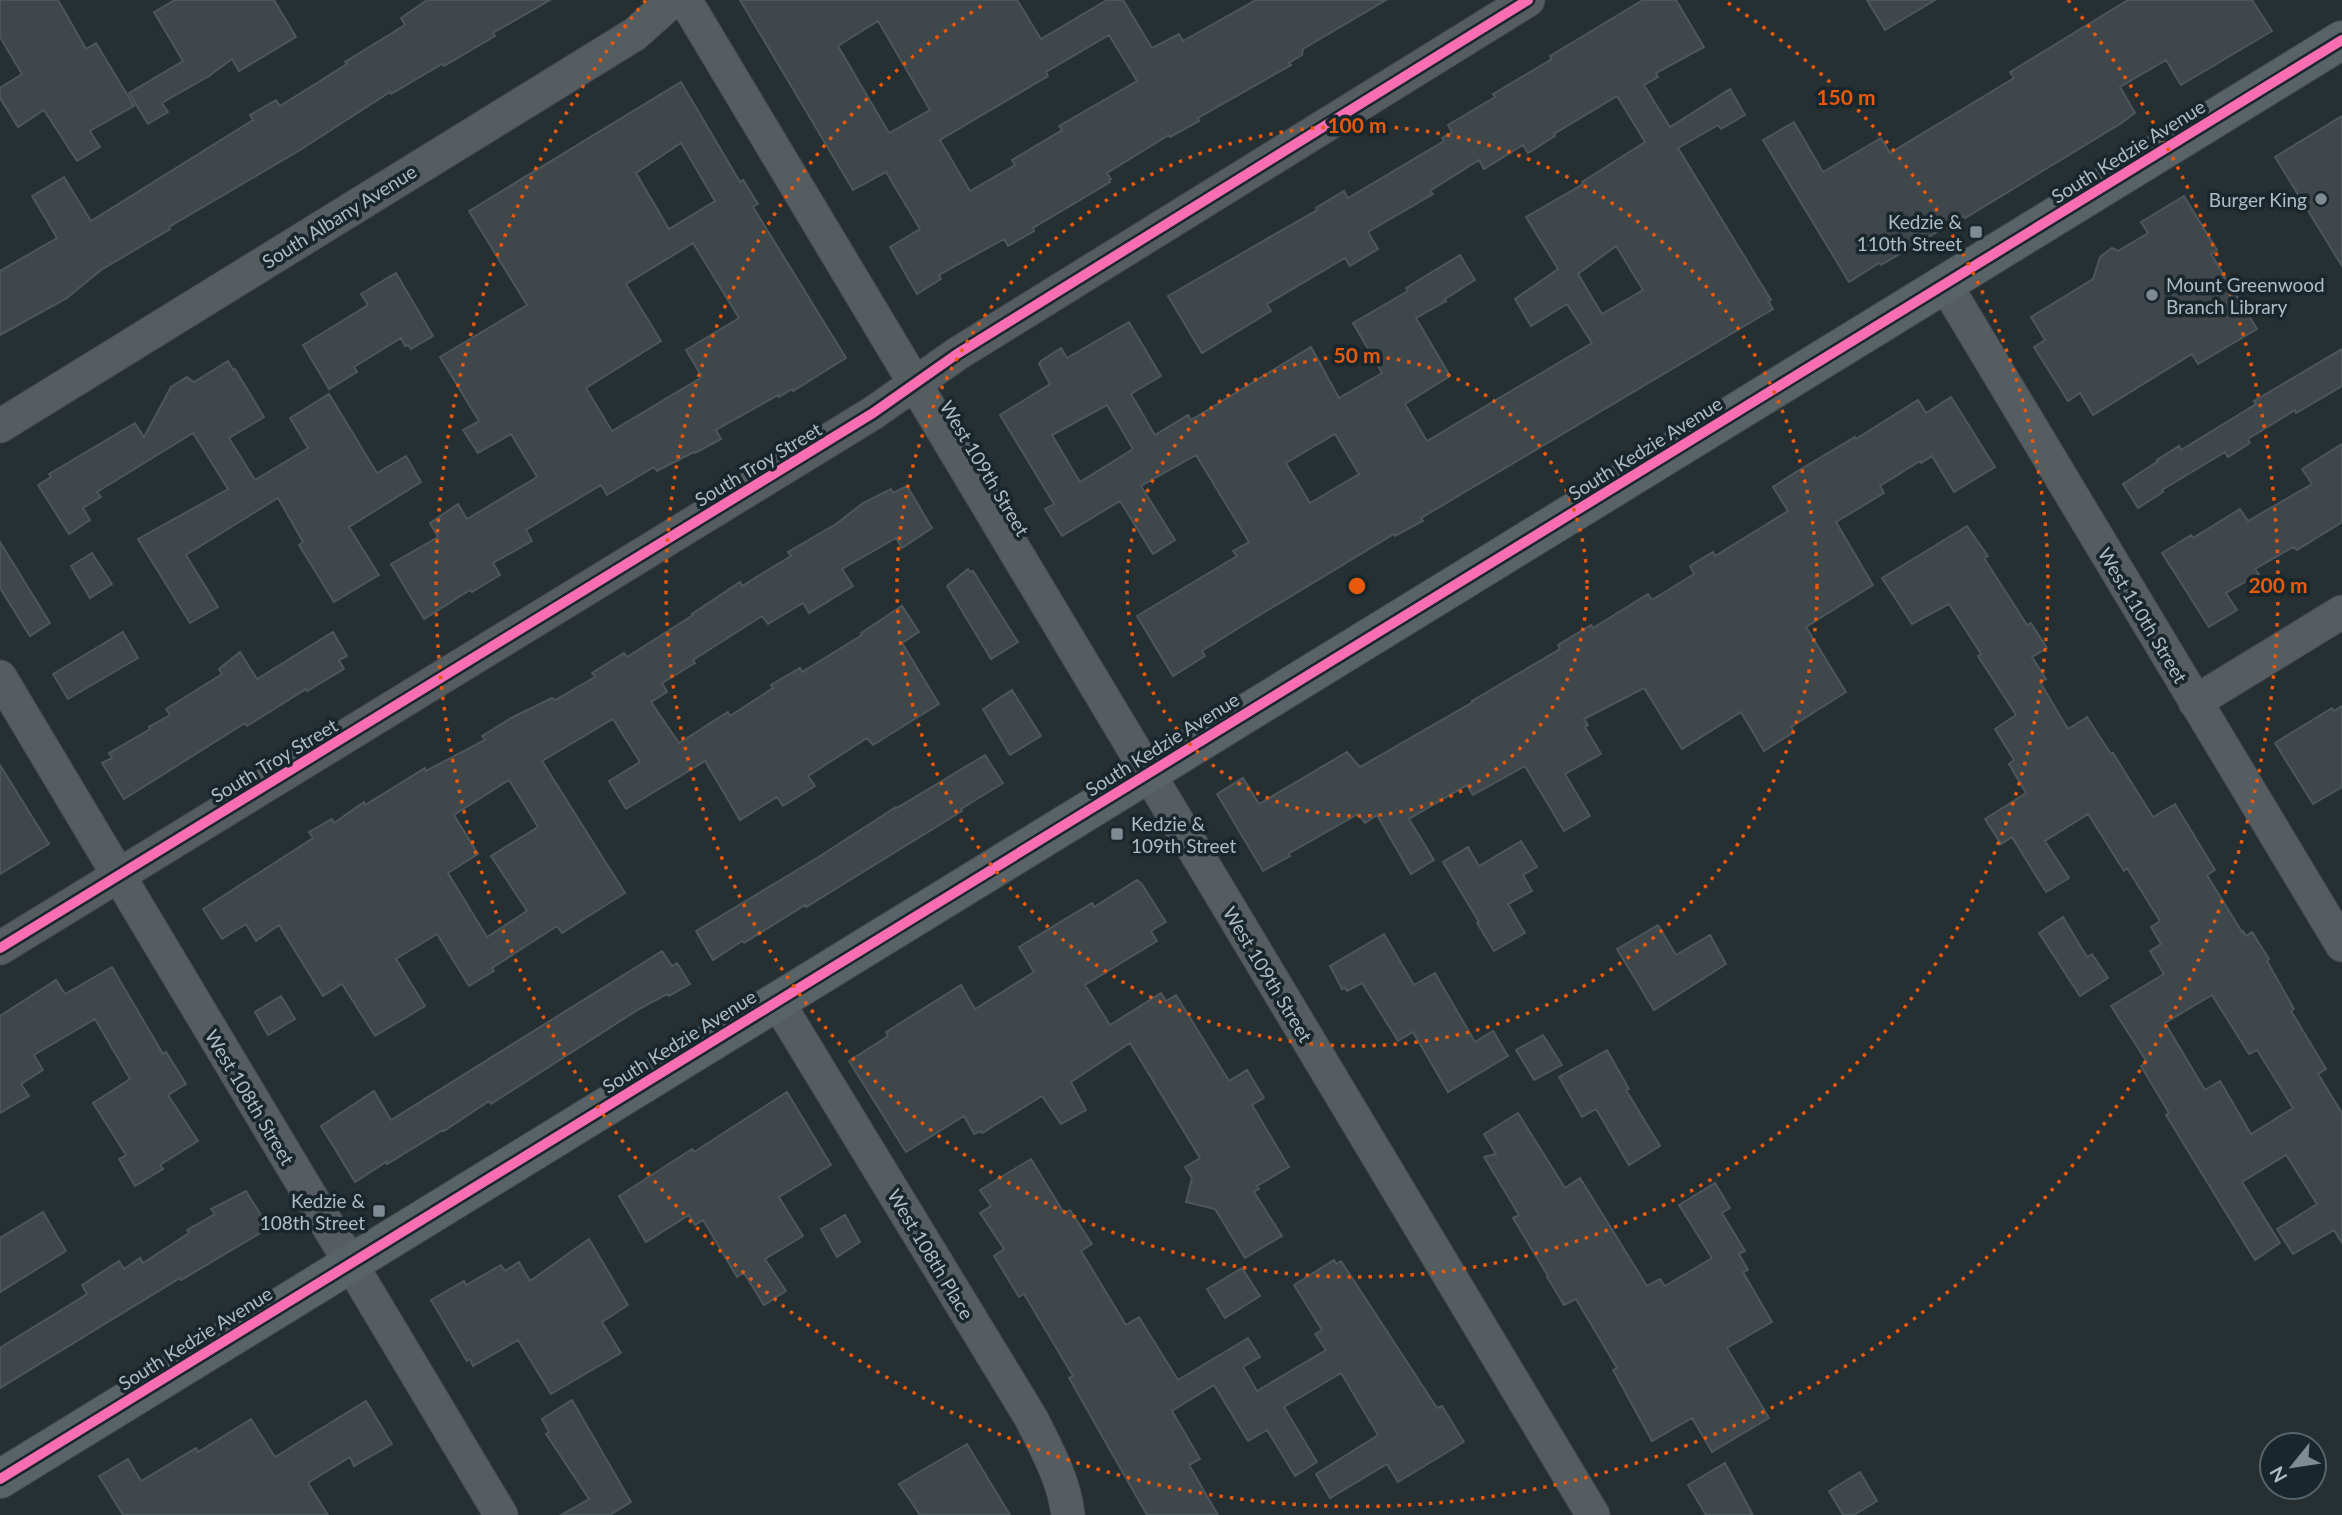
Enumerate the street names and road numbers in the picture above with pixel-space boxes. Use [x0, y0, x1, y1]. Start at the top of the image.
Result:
street label: South Kedzie Avenue [2047, 94, 2209, 208]
street label: South Albany Avenue [258, 159, 420, 273]
street label: South Kedzie Avenue [1564, 391, 1726, 505]
street label: West 109th Street [936, 396, 1035, 540]
street label: South Troy Street [691, 417, 826, 511]
street label: West 110th Street [2094, 543, 2193, 687]
street label: South Kedzie Avenue [1081, 687, 1243, 801]
street label: South Troy Street [207, 713, 342, 807]
street label: West 109th Street [1219, 902, 1318, 1046]
street label: South Kedzie Avenue [598, 984, 760, 1098]
street label: West 108th Street [201, 1025, 300, 1169]
street label: West 108th Place [883, 1185, 979, 1323]
street label: South Kedzie Avenue [114, 1281, 276, 1395]

